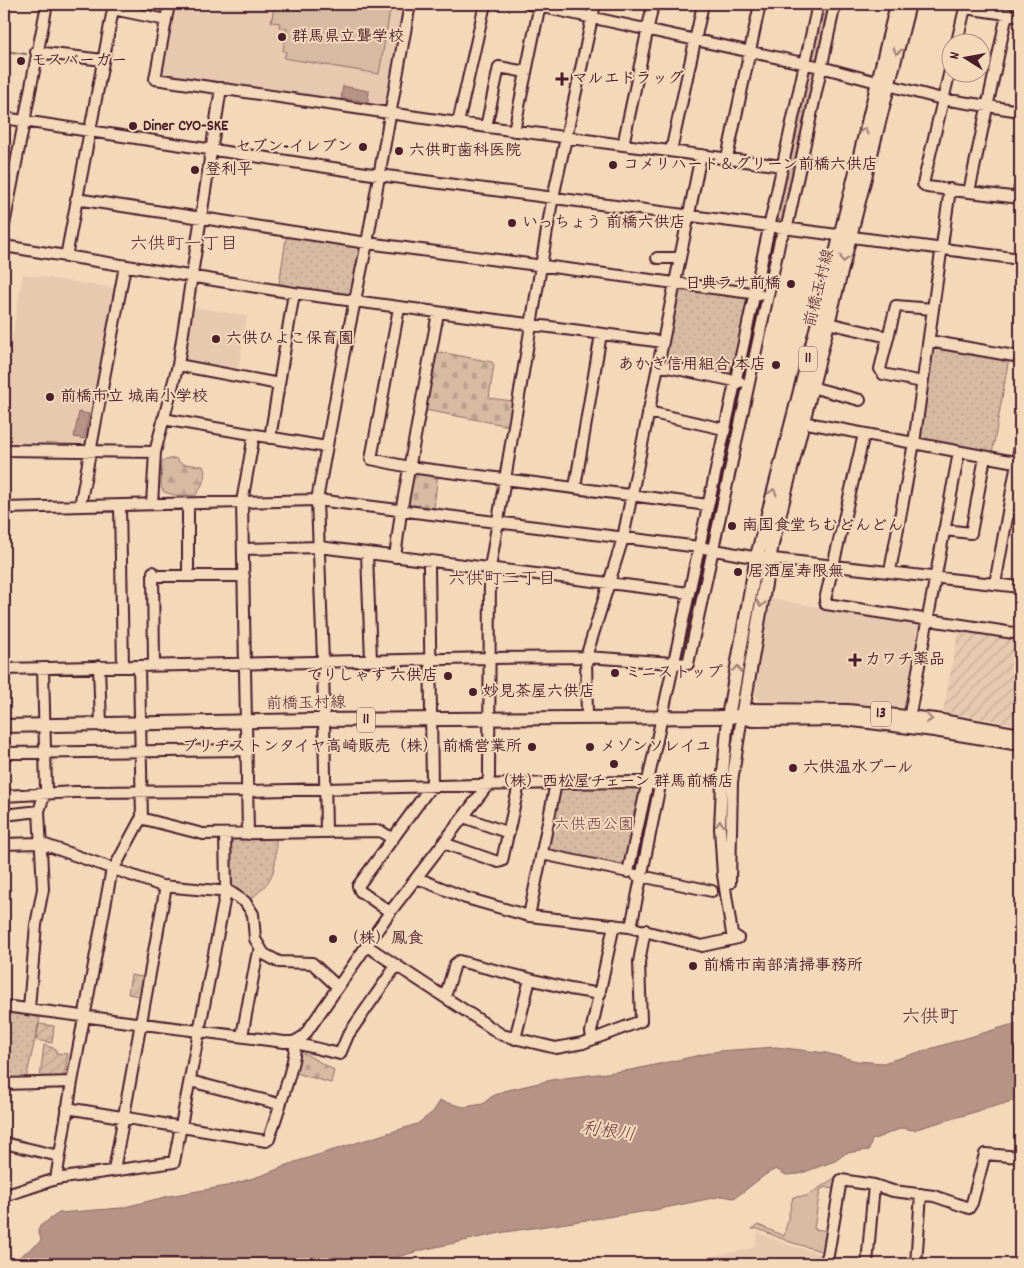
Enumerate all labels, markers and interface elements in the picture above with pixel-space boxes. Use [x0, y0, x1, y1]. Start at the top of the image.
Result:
place label: 群馬県立聾学校 [292, 26, 404, 49]
marker: 群馬県立聾学校 [276, 31, 288, 43]
north arrow [942, 32, 992, 82]
one-way arrow [892, 47, 903, 55]
place label: モスバーガー [31, 50, 127, 73]
text: N [945, 51, 966, 61]
marker: モスバーガー [15, 55, 27, 67]
place label: マルエドラッグ [572, 68, 684, 91]
marker: マルエドラッグ [556, 73, 568, 85]
place label: Diner CYO-SKE [143, 115, 229, 138]
marker: Diner CYO-SKE [127, 120, 139, 132]
one-way arrow [859, 128, 869, 136]
place label: セブン-イレブン [236, 136, 353, 159]
place label: 六供町歯科医院 [409, 140, 521, 163]
marker: セブン-イレブン [357, 141, 369, 153]
marker: 六供町歯科医院 [393, 145, 405, 157]
place label: コメリハード＆グリーン前橋六供店 [623, 154, 878, 177]
place label: 登利平 [205, 159, 253, 182]
marker: コメリハード＆グリーン前橋六供店 [607, 159, 619, 171]
marker: 登利平 [189, 164, 201, 176]
place label: いっちょう 前橋六供店 [522, 212, 686, 235]
marker: いっちょう 前橋六供店 [506, 217, 518, 229]
district label: 六供町一丁目 [130, 233, 238, 258]
street label: 前橋玉村線 [799, 246, 841, 330]
one-way arrow [839, 255, 850, 264]
place label: 日典ラサ前橋 [685, 273, 781, 296]
marker: 日典ラサ前橋 [785, 278, 797, 290]
place label: 六供ひよこ保育園 [226, 328, 354, 351]
marker: 六供ひよこ保育園 [210, 333, 222, 345]
road number: 11 [799, 346, 817, 372]
place label: あかぎ信用組合 本店 [618, 354, 766, 377]
marker: あかぎ信用組合 本店 [770, 359, 782, 371]
place label: 前橋市立 城南小学校 [60, 386, 208, 409]
marker: 前橋市立 城南小学校 [44, 391, 56, 403]
one-way arrow [767, 488, 778, 497]
place label: 南国食堂ちむどんどん [742, 515, 903, 538]
marker: 南国食堂ちむどんどん [726, 520, 738, 532]
place label: 居酒屋寿限無 [748, 561, 844, 584]
marker: 居酒屋寿限無 [732, 566, 744, 578]
district label: 六供町二丁目 [448, 568, 556, 593]
one-way arrow [757, 600, 767, 609]
place label: カワチ薬品 [865, 649, 945, 672]
marker: カワチ薬品 [849, 654, 861, 666]
place label: ミニストップ [625, 662, 723, 685]
one-way arrow [731, 664, 741, 673]
place label: でりしゃす 六供店 [306, 665, 438, 688]
marker: ミニストップ [609, 667, 621, 679]
marker: でりしゃす 六供店 [442, 670, 454, 682]
place label: 妙見茶屋六供店 [483, 681, 595, 704]
marker: 妙見茶屋六供店 [467, 686, 479, 698]
street label: 前橋玉村線 [266, 692, 346, 716]
road number: 13 [871, 702, 891, 726]
road number: 11 [357, 708, 375, 732]
one-way arrow [925, 713, 933, 724]
place label: ブリヂストンタイヤ高崎販売（株） 前橋営業所 [182, 736, 522, 759]
place label: メゾンソレイユ [600, 736, 711, 759]
marker: ブリヂストンタイヤ高崎販売（株） 前橋営業所 [526, 741, 538, 753]
marker: メゾンソレイユ [584, 741, 596, 753]
place label: 六供温水プール [803, 757, 913, 780]
marker: （株）西松屋チェーン 群馬前橋店 [608, 758, 620, 770]
marker: 六供温水プール [787, 762, 799, 774]
place label: （株）西松屋チェーン 群馬前橋店 [494, 771, 734, 794]
park label: 六供西公園 [554, 814, 634, 837]
one-way arrow [715, 820, 725, 828]
place label: （株）鳳食 [343, 928, 423, 951]
marker: （株）鳳食 [327, 933, 339, 945]
place label: 前橋市南部清掃事務所 [703, 955, 863, 978]
marker: 前橋市南部清掃事務所 [687, 960, 699, 972]
district label: 六供町 [901, 1005, 959, 1032]
water label: 利根川 [580, 1117, 636, 1149]

